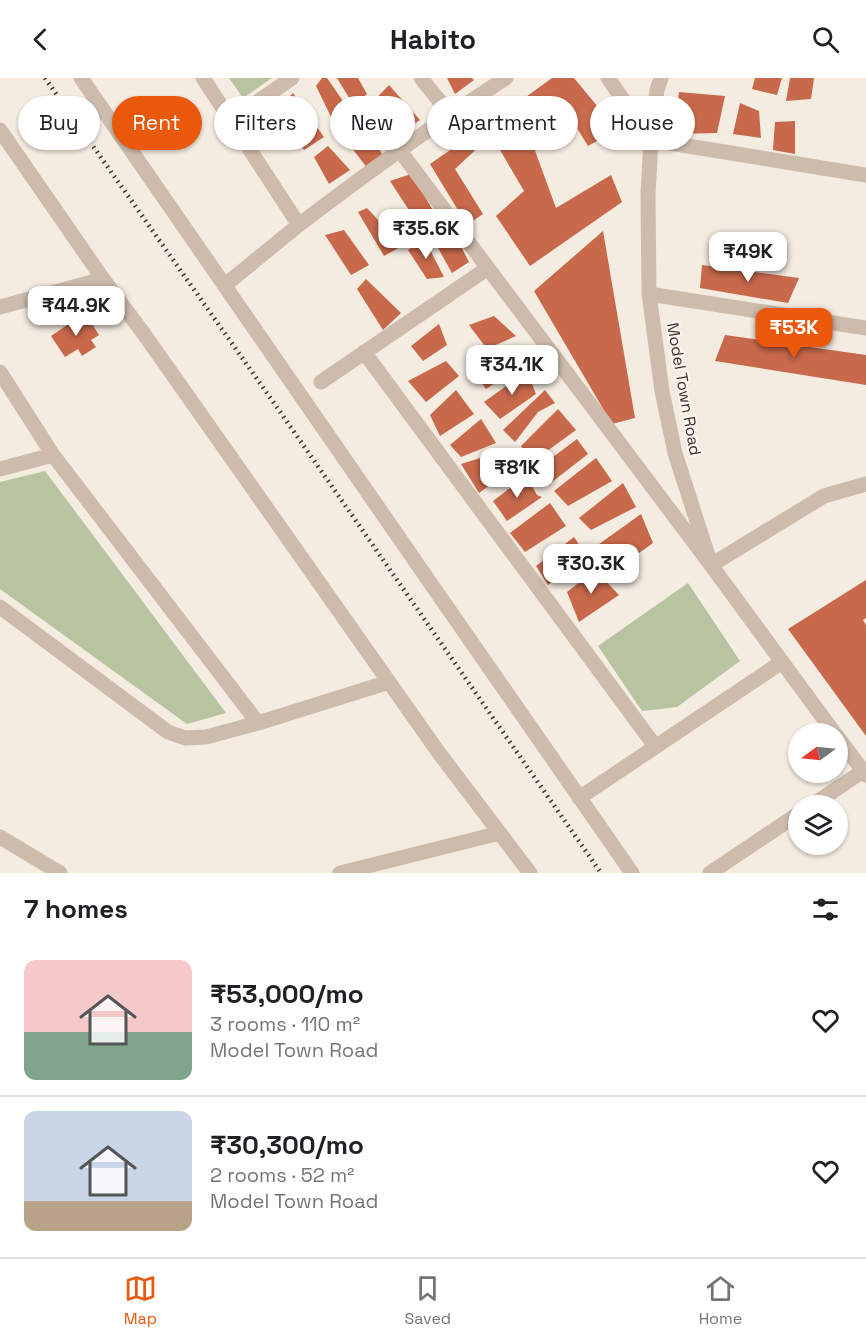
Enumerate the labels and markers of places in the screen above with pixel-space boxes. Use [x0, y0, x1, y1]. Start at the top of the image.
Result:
pin: ₹35.6K [377, 209, 475, 260]
pin: ₹49K [712, 232, 784, 283]
pin: ₹44.9K [27, 286, 125, 337]
pin: ₹53K [758, 308, 830, 359]
pin: ₹34.1K [463, 345, 561, 396]
pin: ₹81K [481, 448, 553, 499]
pin: ₹30.3K [542, 544, 640, 595]

